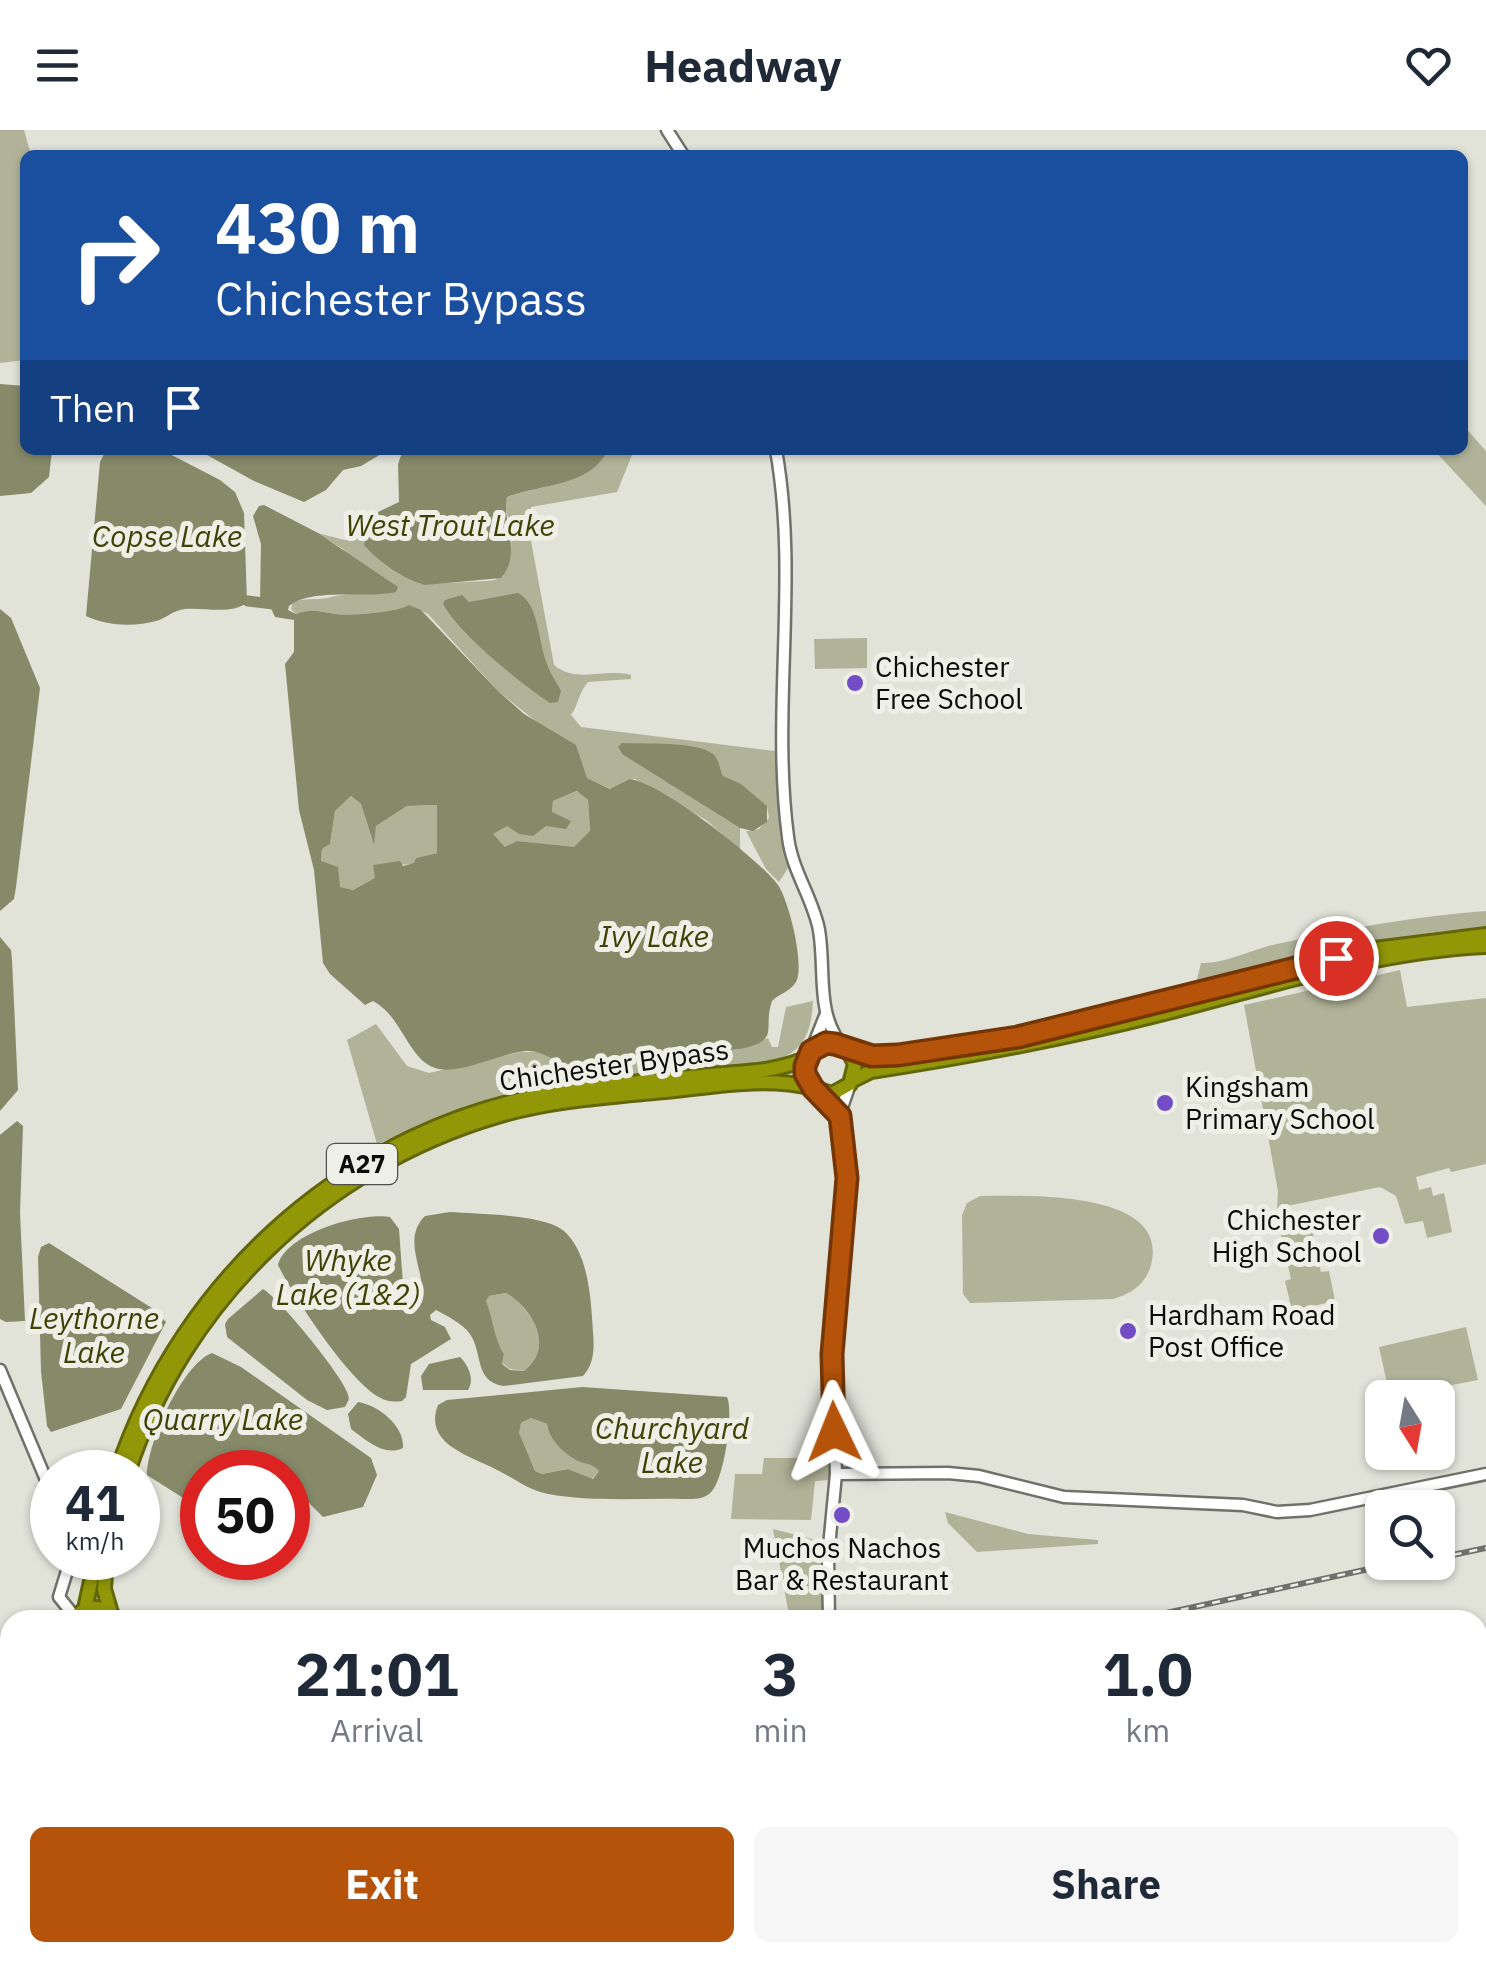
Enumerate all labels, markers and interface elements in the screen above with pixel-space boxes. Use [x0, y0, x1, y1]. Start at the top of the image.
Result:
text: Headway [644, 36, 842, 94]
icon: menu [30, 38, 85, 93]
icon: heart [1401, 38, 1456, 93]
text: 430 m [215, 181, 420, 272]
icon: right [50, 190, 180, 320]
text: Chichester Bypass [215, 269, 587, 327]
icon: arrive [156, 380, 211, 435]
text: Then [50, 383, 136, 432]
water label: West Trout Lake [345, 505, 555, 544]
water label: Copse Lake [92, 516, 242, 555]
place label: Chichester Free School [875, 648, 1023, 717]
marker: Chichester Free School [844, 672, 866, 694]
water label: Ivy Lake [599, 916, 709, 955]
pin [1294, 916, 1379, 1001]
icon: arrive [1309, 931, 1364, 986]
street label: Chichester Bypass [497, 1030, 731, 1099]
place label: Kingsham Primary School [1185, 1068, 1375, 1137]
marker: Kingsham Primary School [1154, 1092, 1176, 1114]
road number: A27 [327, 1144, 397, 1184]
place label: Chichester High School [1212, 1201, 1361, 1270]
marker: Chichester High School [1370, 1225, 1392, 1247]
water label: Whyke Lake (1&2) [276, 1240, 420, 1313]
place label: Hardham Road Post Office [1148, 1296, 1335, 1365]
water label: Leythorne Lake [29, 1298, 159, 1371]
marker: Hardham Road Post Office [1117, 1320, 1139, 1342]
position arrow [782, 1380, 886, 1484]
north arrow [1365, 1380, 1455, 1470]
map controls [1365, 1380, 1455, 1580]
water label: Quarry Lake [143, 1399, 303, 1438]
water label: Churchyard Lake [595, 1408, 749, 1481]
speed limit sign: 50 [180, 1450, 310, 1580]
text: 41 [65, 1470, 125, 1535]
button: search [1365, 1490, 1455, 1580]
marker: Muchos Nachos Bar & Restaurant [831, 1504, 853, 1526]
text: km/h [66, 1524, 124, 1557]
place label: Muchos Nachos Bar & Restaurant [735, 1529, 949, 1598]
text: 21:01 [295, 1634, 459, 1713]
text: 3 [763, 1634, 799, 1713]
text: 1.0 [1103, 1634, 1193, 1713]
text: Arrival [330, 1709, 423, 1751]
text: min [754, 1709, 808, 1751]
text: km [1125, 1709, 1170, 1751]
button: Exit [30, 1827, 734, 1942]
button: Share [754, 1827, 1458, 1942]

